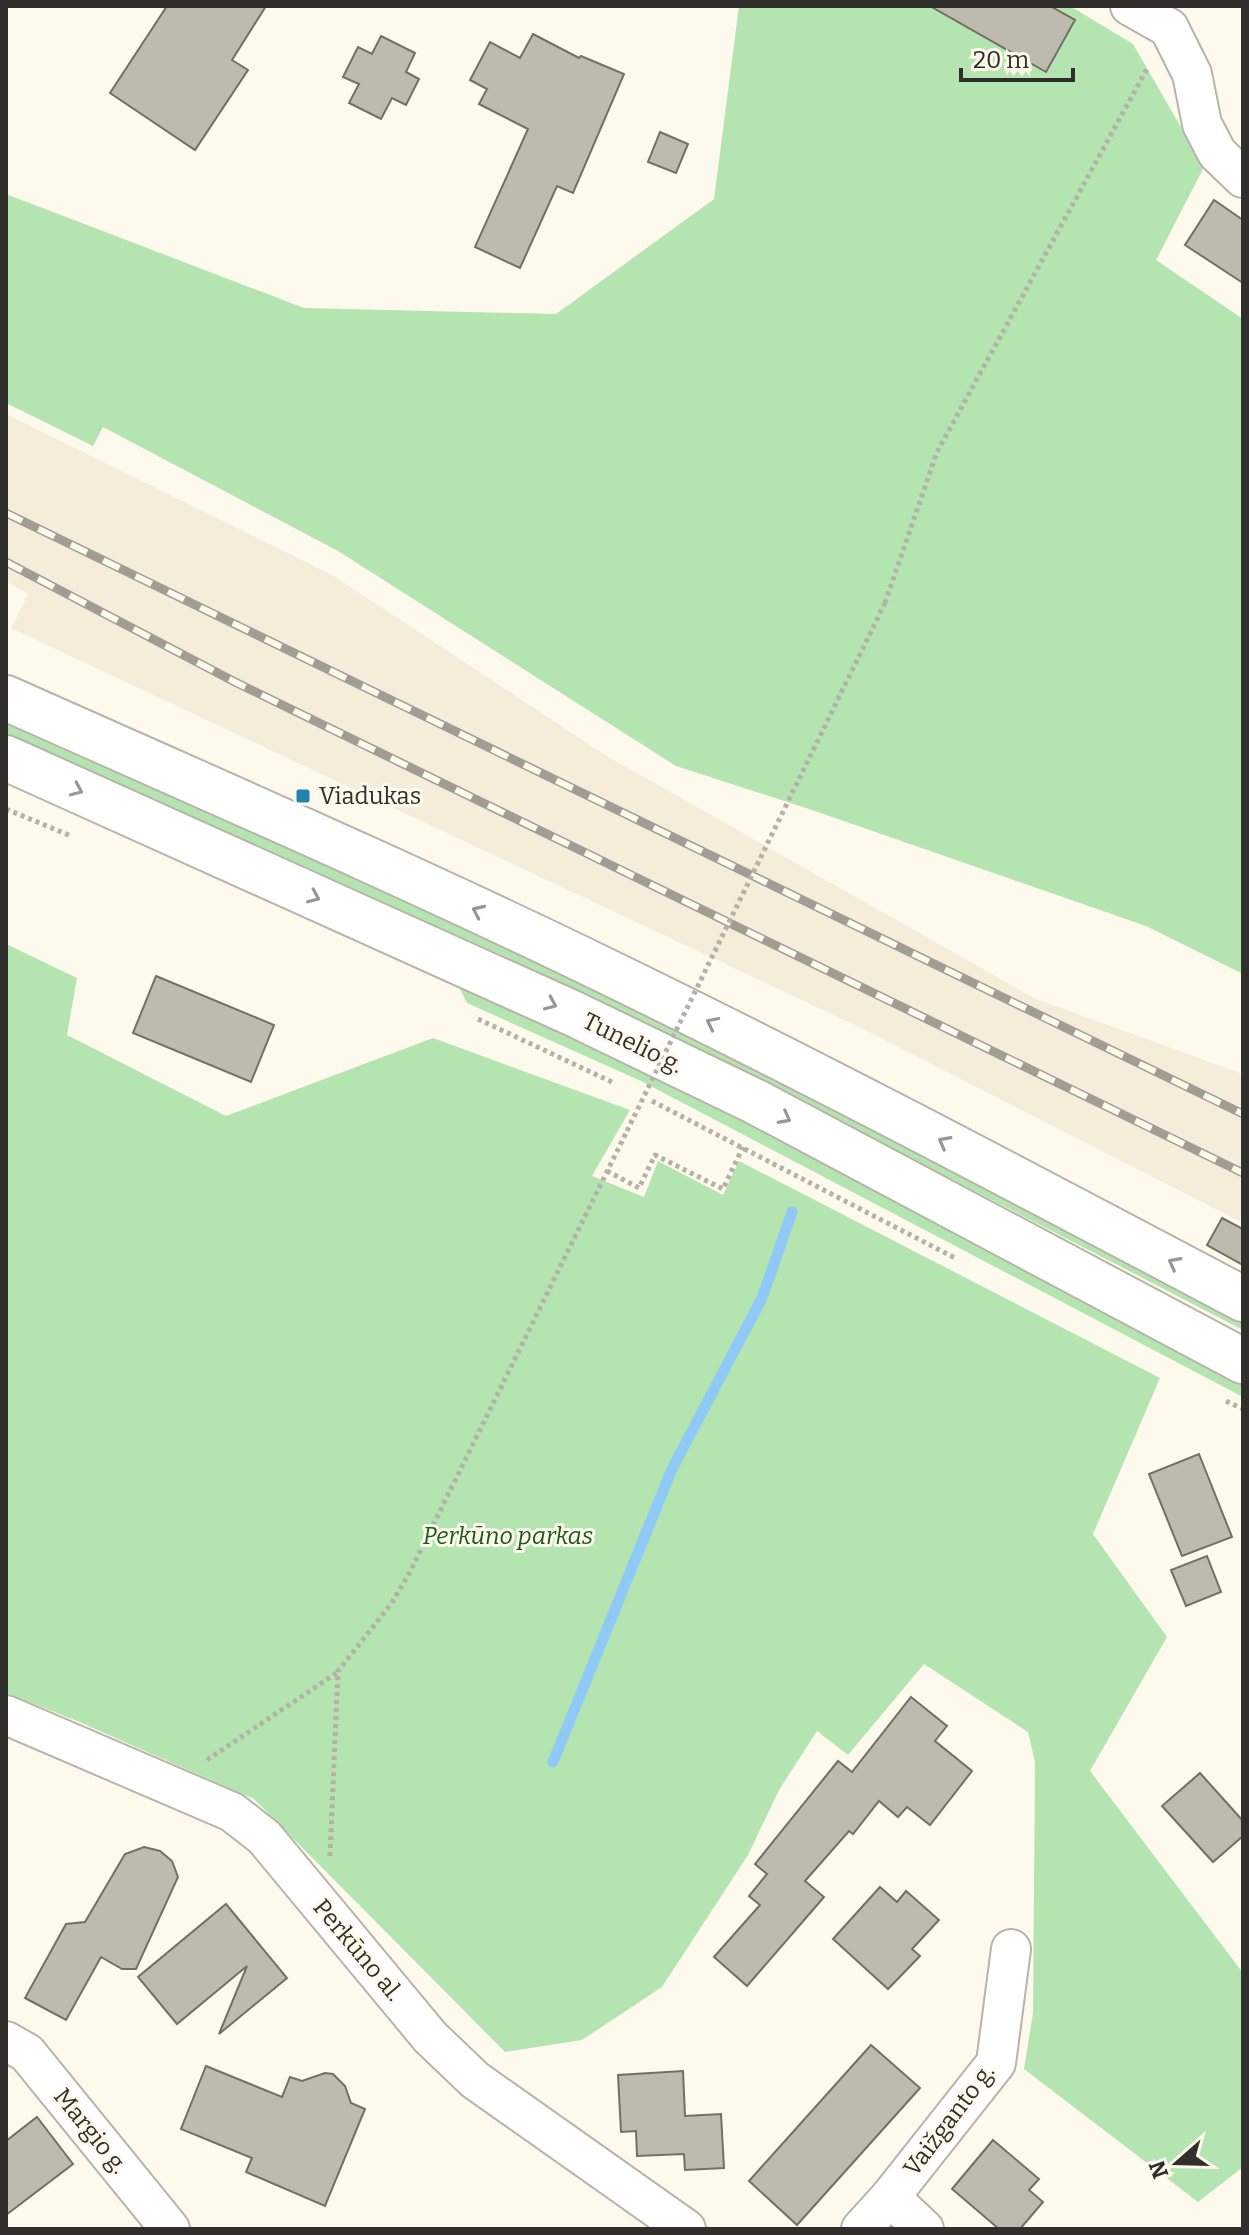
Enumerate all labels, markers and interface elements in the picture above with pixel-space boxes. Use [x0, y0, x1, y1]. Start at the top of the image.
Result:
scale bar [961, 32, 1073, 82]
text: 20 m [973, 46, 1029, 74]
one-way arrow [69, 780, 83, 796]
place label: Viadukas [319, 782, 421, 810]
marker: Viadukas [294, 787, 312, 805]
one-way arrow [306, 887, 320, 903]
one-way arrow [472, 905, 486, 921]
one-way arrow [543, 994, 558, 1010]
street label: Tunelio g. [578, 1007, 688, 1079]
one-way arrow [706, 1017, 721, 1033]
one-way arrow [777, 1108, 791, 1123]
one-way arrow [937, 1136, 952, 1151]
one-way arrow [1168, 1257, 1182, 1272]
park label: Perkūno parkas [423, 1522, 593, 1550]
street label: Perkūno al. [307, 1893, 409, 2007]
street label: Vaižganto g. [898, 2058, 1000, 2182]
street label: Margio g. [48, 2083, 134, 2179]
north arrow [1137, 2123, 1217, 2203]
text: N [1143, 2157, 1174, 2182]

